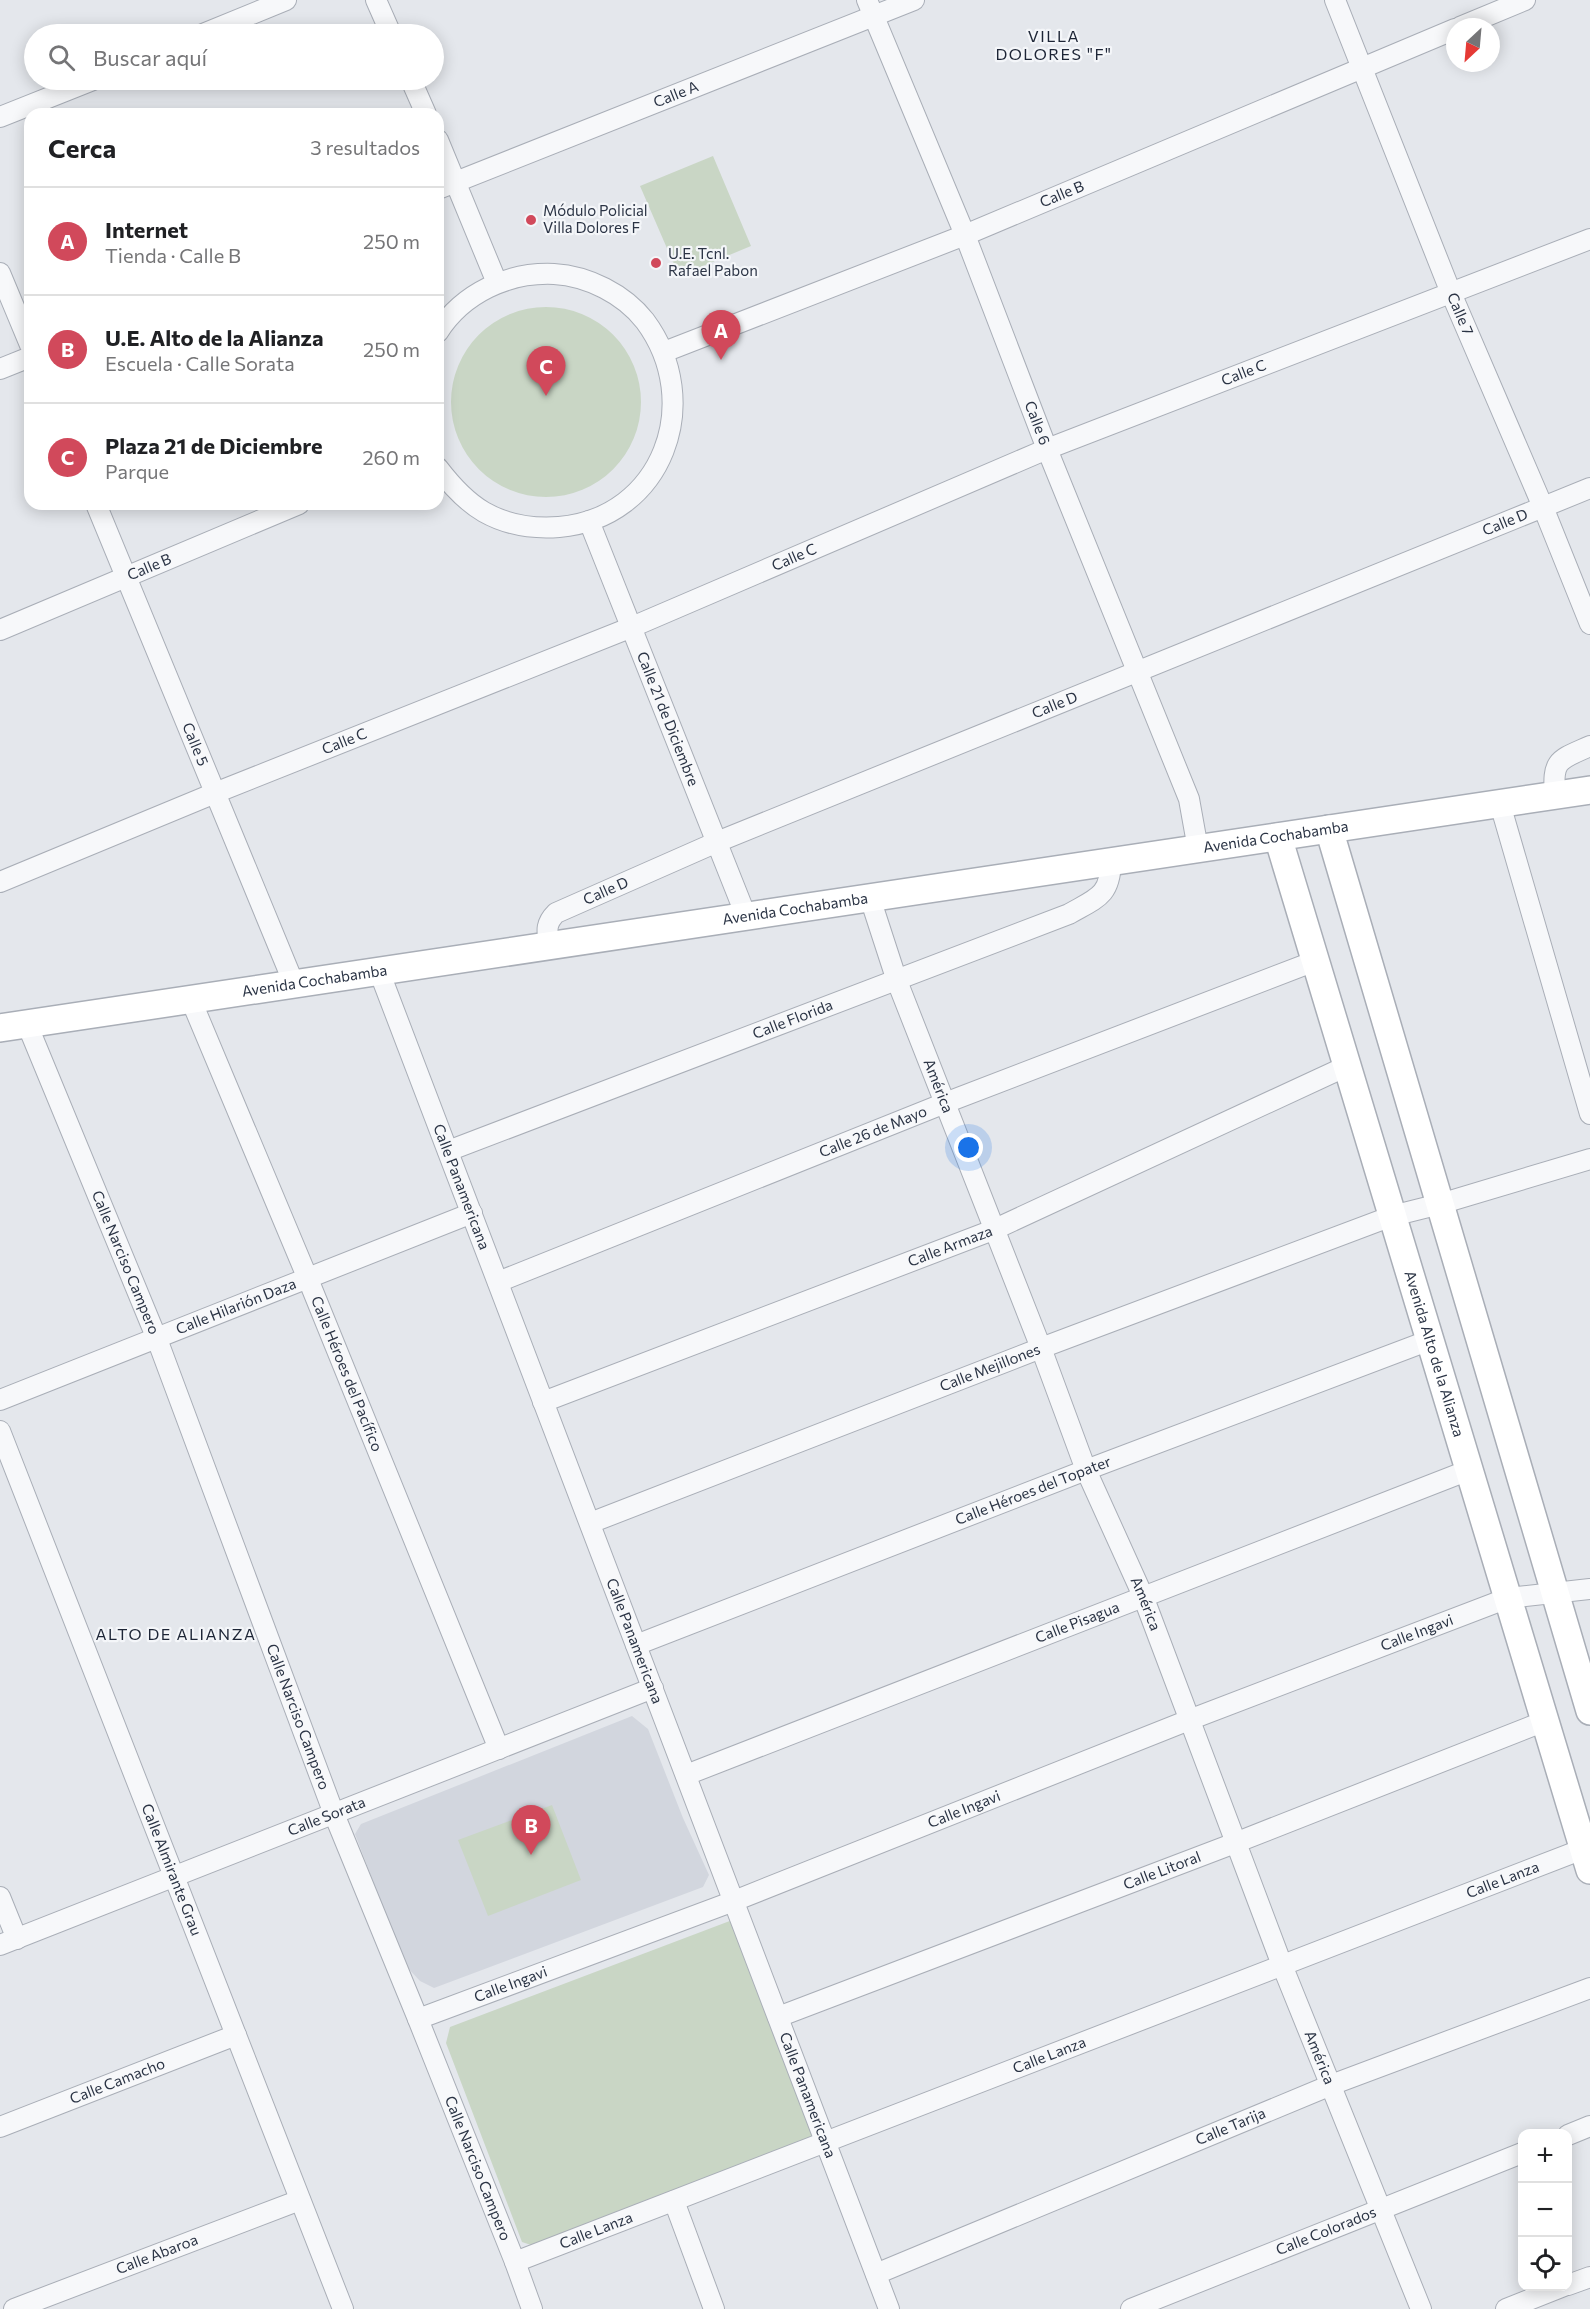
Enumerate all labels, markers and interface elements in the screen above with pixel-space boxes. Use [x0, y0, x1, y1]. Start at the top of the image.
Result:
north arrow [1446, 18, 1500, 72]
search box [24, 24, 444, 90]
district label: VILLA DOLORES "F" [995, 26, 1113, 63]
icon: search [45, 41, 78, 74]
text: Buscar aquí [93, 44, 207, 71]
street label: Calle A [650, 77, 701, 111]
text: Cerca [48, 132, 116, 163]
text: 3 resultados [310, 135, 420, 159]
street label: Calle B [1037, 176, 1087, 211]
place label: Módulo Policial Villa Dolores F [543, 201, 648, 236]
marker: Módulo Policial Villa Dolores F [524, 213, 538, 227]
text: Internet [105, 216, 188, 243]
text: A [60, 229, 75, 253]
text: 250 m [363, 229, 420, 253]
text: Tienda · Calle B [105, 243, 241, 267]
place label: U.E. Tcnl. Rafael Pabon [668, 244, 758, 279]
marker: U.E. Tcnl. Rafael Pabon [649, 256, 663, 270]
street label: Calle 7 [1444, 290, 1478, 338]
pin: A [702, 310, 740, 360]
text: U.E. Alto de la Alianza [105, 324, 324, 351]
text: B [61, 337, 74, 361]
text: 250 m [363, 337, 420, 361]
pin: C [526, 346, 566, 396]
text: Escuela · Calle Sorata [105, 351, 295, 375]
street label: Calle C [1218, 355, 1268, 389]
street label: Calle 6 [1021, 398, 1055, 447]
text: Plaza 21 de Diciembre [105, 432, 323, 459]
text: C [61, 445, 74, 469]
text: 260 m [362, 445, 420, 469]
text: Parque [105, 459, 169, 483]
street label: Calle D [1479, 504, 1530, 539]
street label: Calle C [769, 539, 819, 574]
street label: Calle B [124, 549, 174, 583]
street label: Calle 21 de Diciembre [634, 649, 703, 789]
street label: Calle D [1029, 687, 1080, 721]
street label: Calle 5 [179, 720, 213, 768]
street label: Calle C [319, 724, 369, 758]
street label: Avenida Cochabamba [1202, 816, 1350, 856]
street label: Calle D [580, 872, 631, 908]
street label: Avenida Cochabamba [721, 888, 869, 928]
street label: Avenida Cochabamba [240, 960, 388, 1000]
street label: Calle Florida [750, 995, 835, 1042]
street label: América [920, 1056, 958, 1115]
street label: Calle 26 de Mayo [816, 1101, 929, 1161]
street label: Calle Panamericana [430, 1121, 494, 1252]
your location [954, 1133, 983, 1162]
street label: Calle Narciso Campero [89, 1187, 164, 1337]
street label: Calle Armaza [905, 1221, 995, 1270]
street label: Avenida Alto de la Alianza [1401, 1268, 1469, 1439]
street label: Calle Hilarión Daza [173, 1274, 299, 1337]
street label: Calle Héroes del Pacífico [308, 1293, 387, 1454]
street label: Calle Mejillones [937, 1339, 1043, 1395]
street label: Calle Héroes del Topater [952, 1451, 1113, 1528]
street label: América [1127, 1574, 1165, 1633]
street label: Calle Panamericana [603, 1575, 667, 1706]
street label: Calle Pisagua [1032, 1597, 1122, 1646]
street label: Calle Ingavi [1378, 1610, 1456, 1654]
district label: ALTO DE ALIANZA [96, 1624, 256, 1643]
street label: Calle Narciso Campero [263, 1641, 334, 1792]
street label: Calle Ingavi [925, 1786, 1003, 1831]
street label: Calle Sorata [285, 1792, 368, 1839]
street label: Calle Almirante Grau [138, 1801, 206, 1938]
pin: B [512, 1806, 550, 1855]
street label: Calle Litoral [1120, 1847, 1203, 1893]
street label: Calle Lanza [1463, 1857, 1541, 1901]
street label: Calle Ingavi [471, 1962, 549, 2005]
street label: América [1301, 2028, 1339, 2087]
street label: Calle Panamericana [776, 2029, 840, 2160]
street label: Calle Lanza [1010, 2032, 1088, 2077]
street label: Calle Camacho [67, 2054, 167, 2107]
street label: Calle Narciso Campero [442, 2093, 515, 2243]
street label: Calle Tarija [1192, 2103, 1268, 2148]
map controls [1518, 2129, 1572, 2291]
button: + [1518, 2129, 1572, 2183]
button: − [1518, 2183, 1572, 2237]
street label: Calle Colorados [1273, 2202, 1379, 2258]
street label: Calle Lanza [557, 2207, 635, 2252]
street label: Calle Abaroa [113, 2230, 200, 2277]
button: locate [1518, 2237, 1572, 2291]

